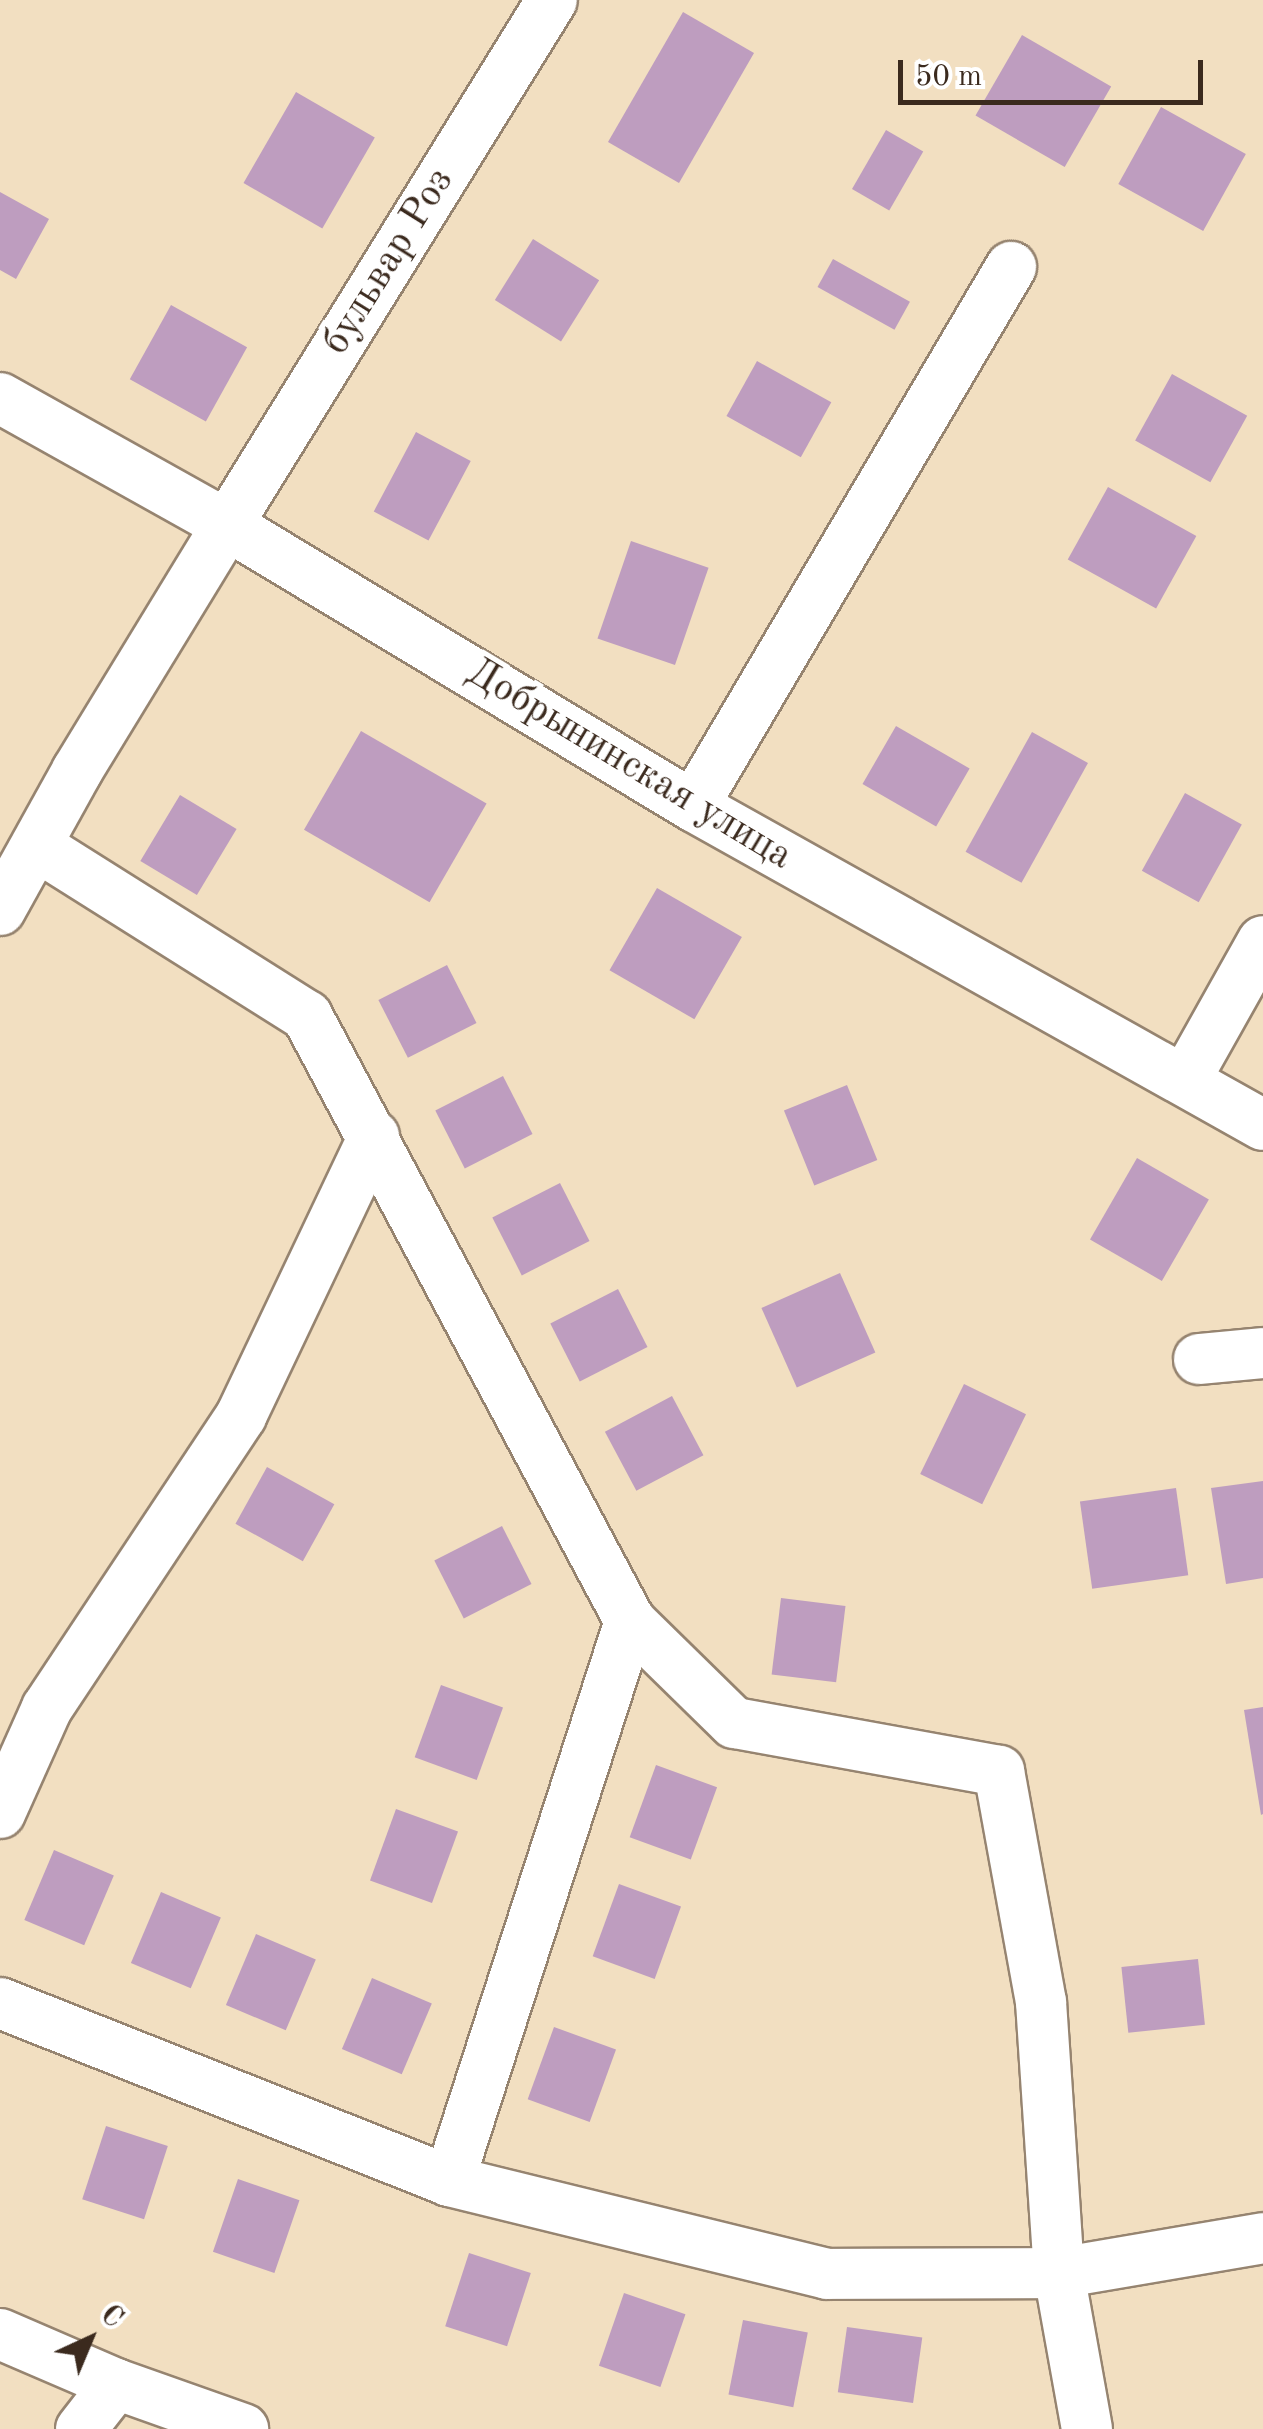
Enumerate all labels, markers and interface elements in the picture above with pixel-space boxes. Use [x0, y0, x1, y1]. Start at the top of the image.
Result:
scale bar [903, 40, 1208, 102]
text: 50 m [915, 62, 982, 92]
street label: бульвар Роз [313, 160, 465, 364]
street label: Добрынинская улица [458, 649, 800, 881]
north arrow [40, 2289, 140, 2389]
text: С [94, 2301, 127, 2334]

